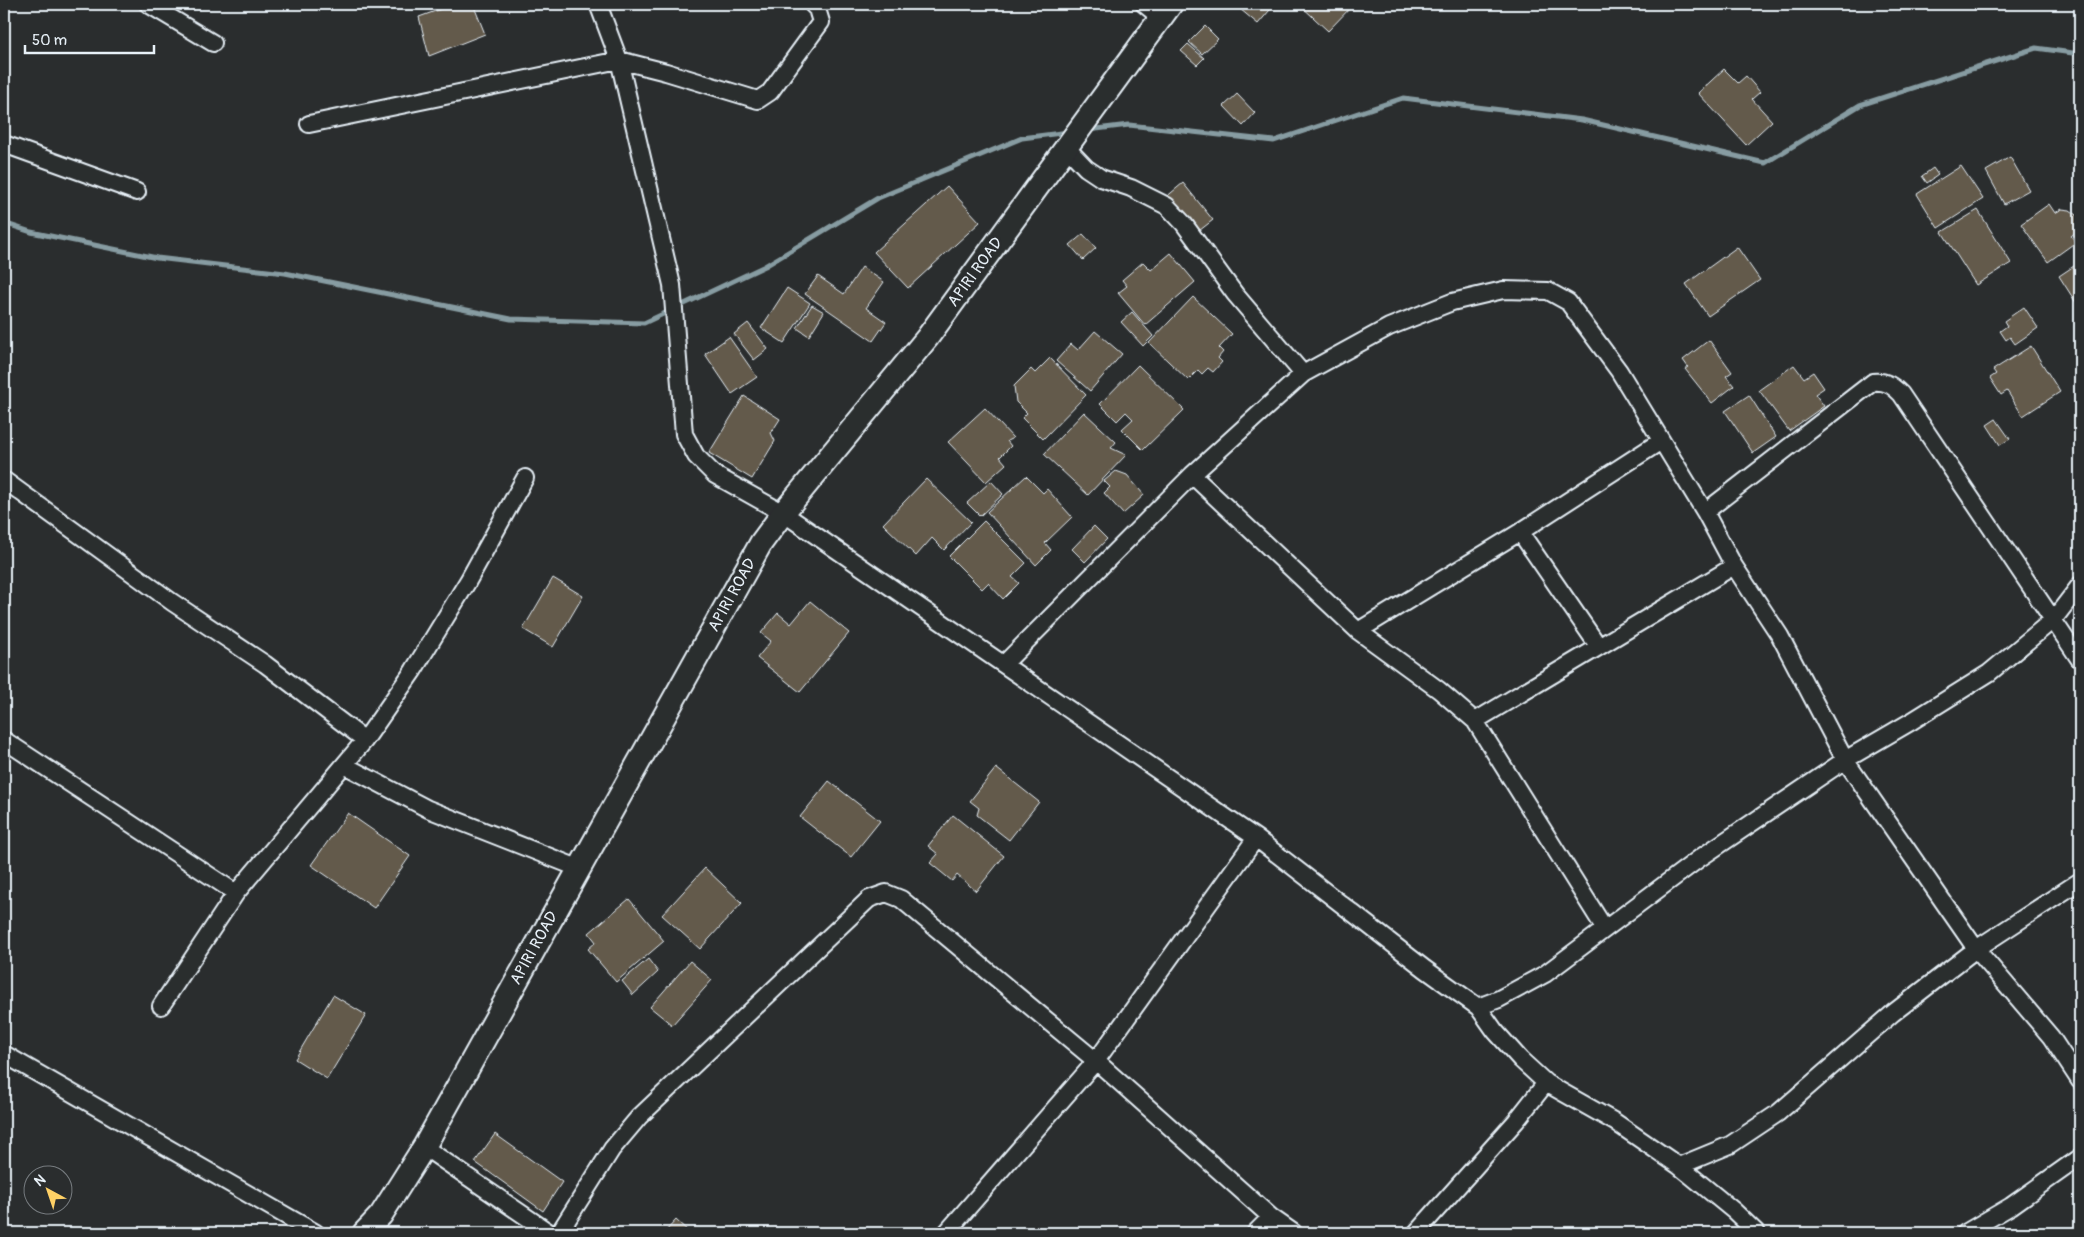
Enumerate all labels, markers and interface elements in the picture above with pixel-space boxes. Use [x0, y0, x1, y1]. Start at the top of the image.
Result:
scale bar [25, 22, 154, 54]
text: 50 m [32, 31, 67, 50]
street label: APIRI ROAD [943, 233, 1007, 311]
street label: APIRI ROAD [704, 555, 760, 635]
street label: APIRI ROAD [506, 908, 562, 988]
north arrow [22, 1164, 72, 1214]
text: N [31, 1171, 49, 1190]

